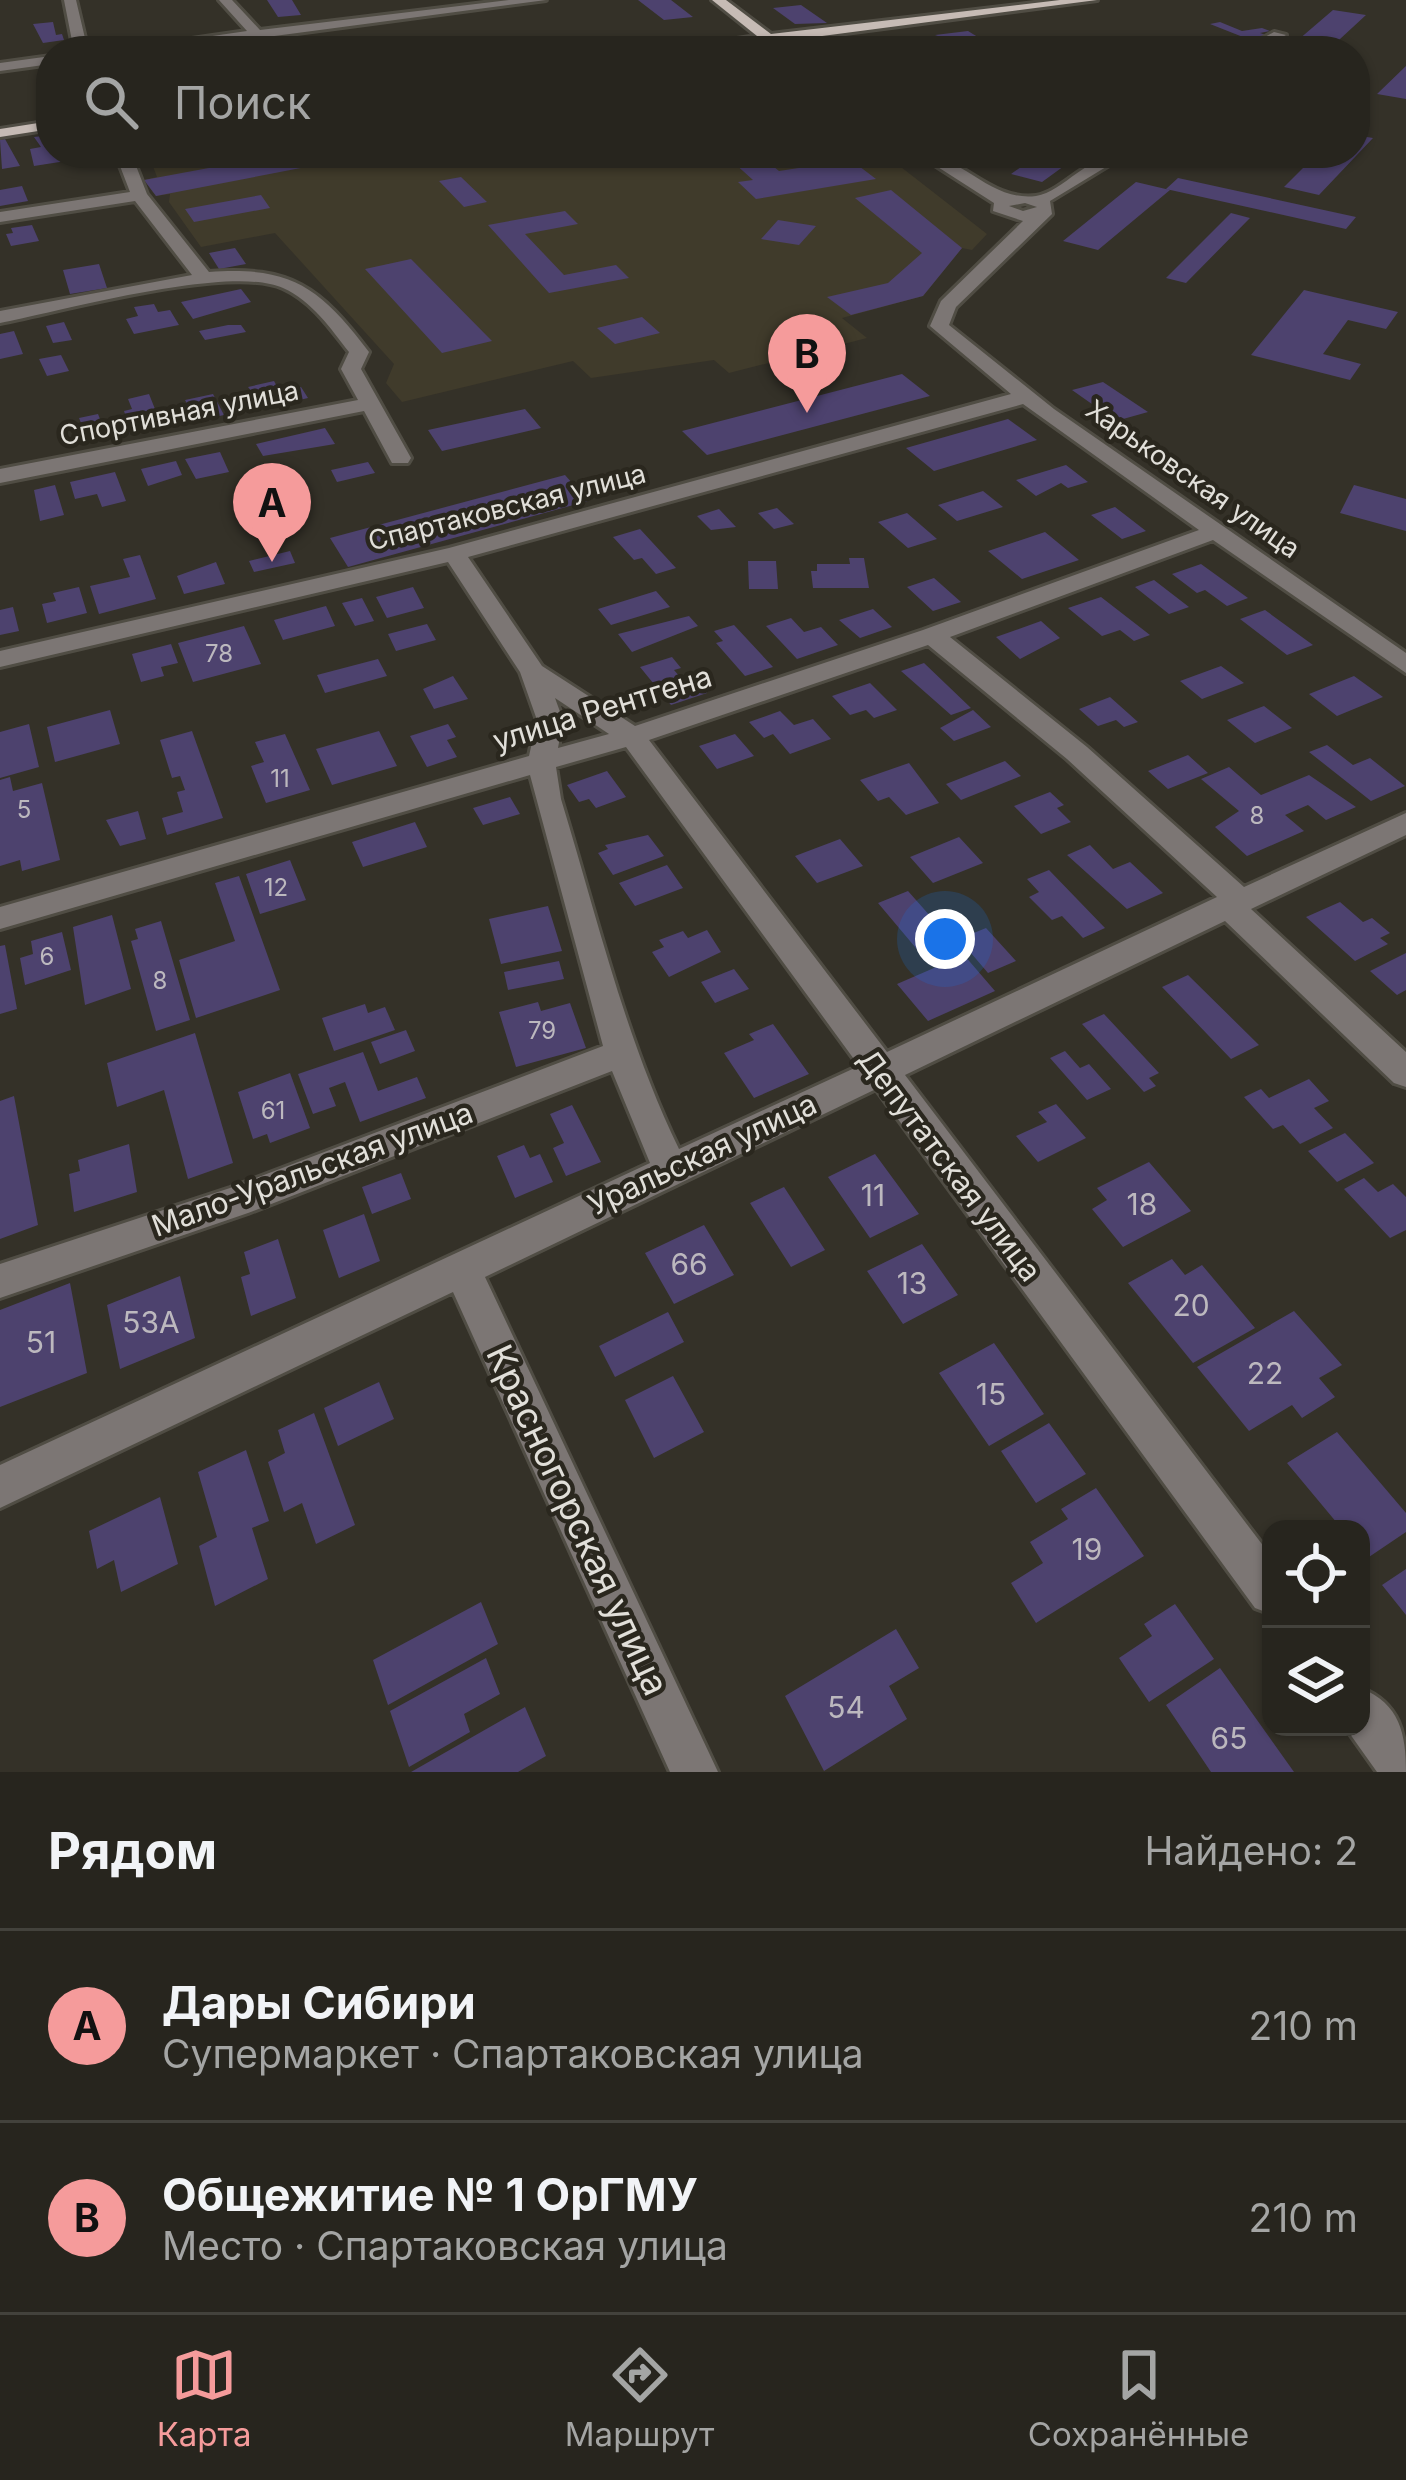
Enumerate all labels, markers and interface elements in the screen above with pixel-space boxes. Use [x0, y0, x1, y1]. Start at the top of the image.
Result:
search box [36, 36, 1370, 168]
icon: search [78, 69, 144, 135]
text: Поиск [174, 75, 311, 130]
pin: B [768, 314, 846, 413]
street label: Спортивная улица [57, 374, 301, 452]
street label: Харьковская улица [1080, 393, 1306, 565]
street label: Спартаковская улица [365, 457, 649, 557]
pin: A [233, 463, 311, 562]
house number: 78 [205, 639, 233, 668]
street label: улица Рентгена [488, 658, 716, 758]
house number: 11 [270, 764, 290, 793]
house number: 5 [17, 795, 31, 824]
house number: 8 [1250, 801, 1264, 830]
house number: 12 [264, 873, 288, 902]
your location [915, 909, 975, 969]
house number: 6 [40, 942, 54, 971]
house number: 8 [153, 966, 167, 995]
house number: 79 [528, 1016, 556, 1045]
street label: Депутатская улица [851, 1042, 1049, 1288]
street label: Уральская улица [582, 1085, 822, 1223]
street label: Мало-Уральская улица [146, 1094, 478, 1244]
house number: 61 [261, 1096, 285, 1125]
house number: 11 [861, 1177, 885, 1213]
house number: 18 [1127, 1186, 1157, 1222]
house number: 66 [670, 1246, 708, 1282]
house number: 13 [897, 1265, 927, 1301]
house number: 20 [1172, 1287, 1210, 1323]
house number: 53А [122, 1304, 180, 1340]
house number: 51 [26, 1324, 56, 1360]
street label: Красногорская улица [477, 1338, 679, 1702]
house number: 22 [1247, 1355, 1283, 1391]
house number: 15 [976, 1376, 1006, 1412]
map controls [1262, 1520, 1370, 1736]
button: locate [1262, 1520, 1370, 1628]
house number: 19 [1072, 1531, 1102, 1567]
button: layers [1262, 1628, 1370, 1736]
house number: 54 [827, 1689, 865, 1725]
house number: 65 [1211, 1720, 1247, 1756]
text: Рядом [48, 1820, 217, 1881]
text: Найдено: 2 [1144, 1827, 1358, 1874]
text: Дары Сибири [162, 1975, 476, 2030]
text: A [72, 2002, 102, 2049]
text: 210 m [1249, 2002, 1358, 2049]
text: Супермаркет · Спартаковская улица [162, 2030, 864, 2077]
text: Общежитие № 1 ОрГМУ [162, 2167, 698, 2222]
text: B [74, 2194, 100, 2241]
text: 210 m [1249, 2194, 1358, 2241]
text: Место · Спартаковская улица [162, 2222, 728, 2269]
tab: Карта [157, 2342, 251, 2454]
tab: Маршрут [565, 2342, 714, 2454]
tab: Сохранённые [1028, 2342, 1249, 2454]

